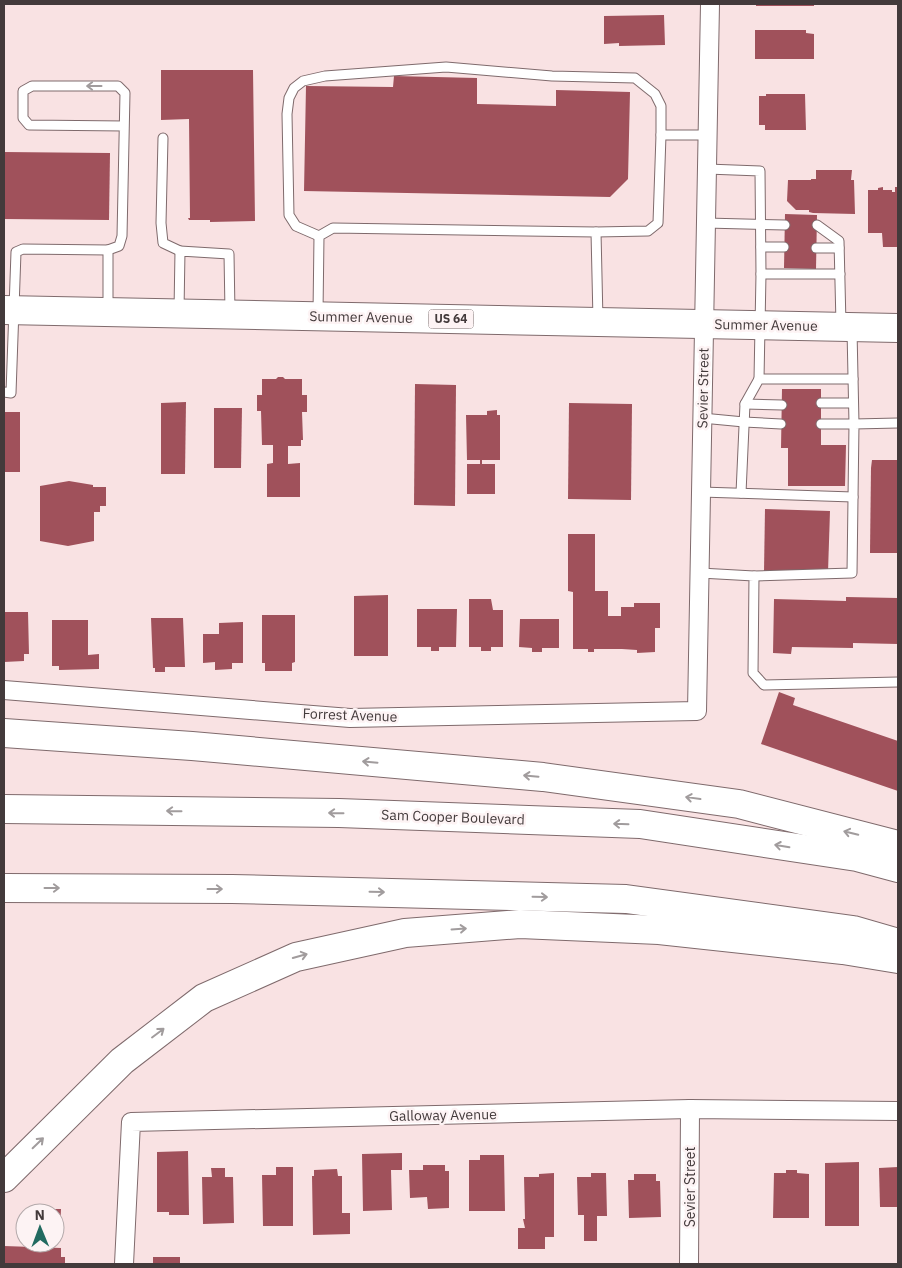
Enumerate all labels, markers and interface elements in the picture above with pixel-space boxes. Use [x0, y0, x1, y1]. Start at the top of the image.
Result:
one-way arrow [87, 81, 103, 91]
street label: Summer Avenue [309, 307, 413, 327]
road number: US 64 [428, 310, 474, 328]
street label: Summer Avenue [714, 315, 818, 335]
street label: Sevier Street [693, 347, 713, 428]
street label: Forrest Avenue [302, 704, 398, 726]
one-way arrow [362, 757, 378, 767]
one-way arrow [524, 771, 540, 781]
one-way arrow [685, 792, 701, 802]
one-way arrow [166, 806, 182, 816]
street label: Sam Cooper Boulevard [381, 806, 525, 828]
one-way arrow [328, 808, 344, 818]
one-way arrow [613, 819, 629, 828]
one-way arrow [843, 827, 859, 837]
one-way arrow [774, 841, 790, 851]
one-way arrow [44, 883, 60, 893]
one-way arrow [206, 884, 223, 894]
one-way arrow [369, 888, 385, 897]
one-way arrow [532, 892, 548, 901]
one-way arrow [451, 924, 467, 933]
one-way arrow [291, 951, 307, 961]
one-way arrow [151, 1028, 164, 1039]
street label: Galloway Avenue [389, 1105, 497, 1125]
one-way arrow [32, 1137, 44, 1149]
street label: Sevier Street [681, 1147, 699, 1227]
north arrow [15, 1203, 65, 1253]
text: N [35, 1206, 45, 1224]

